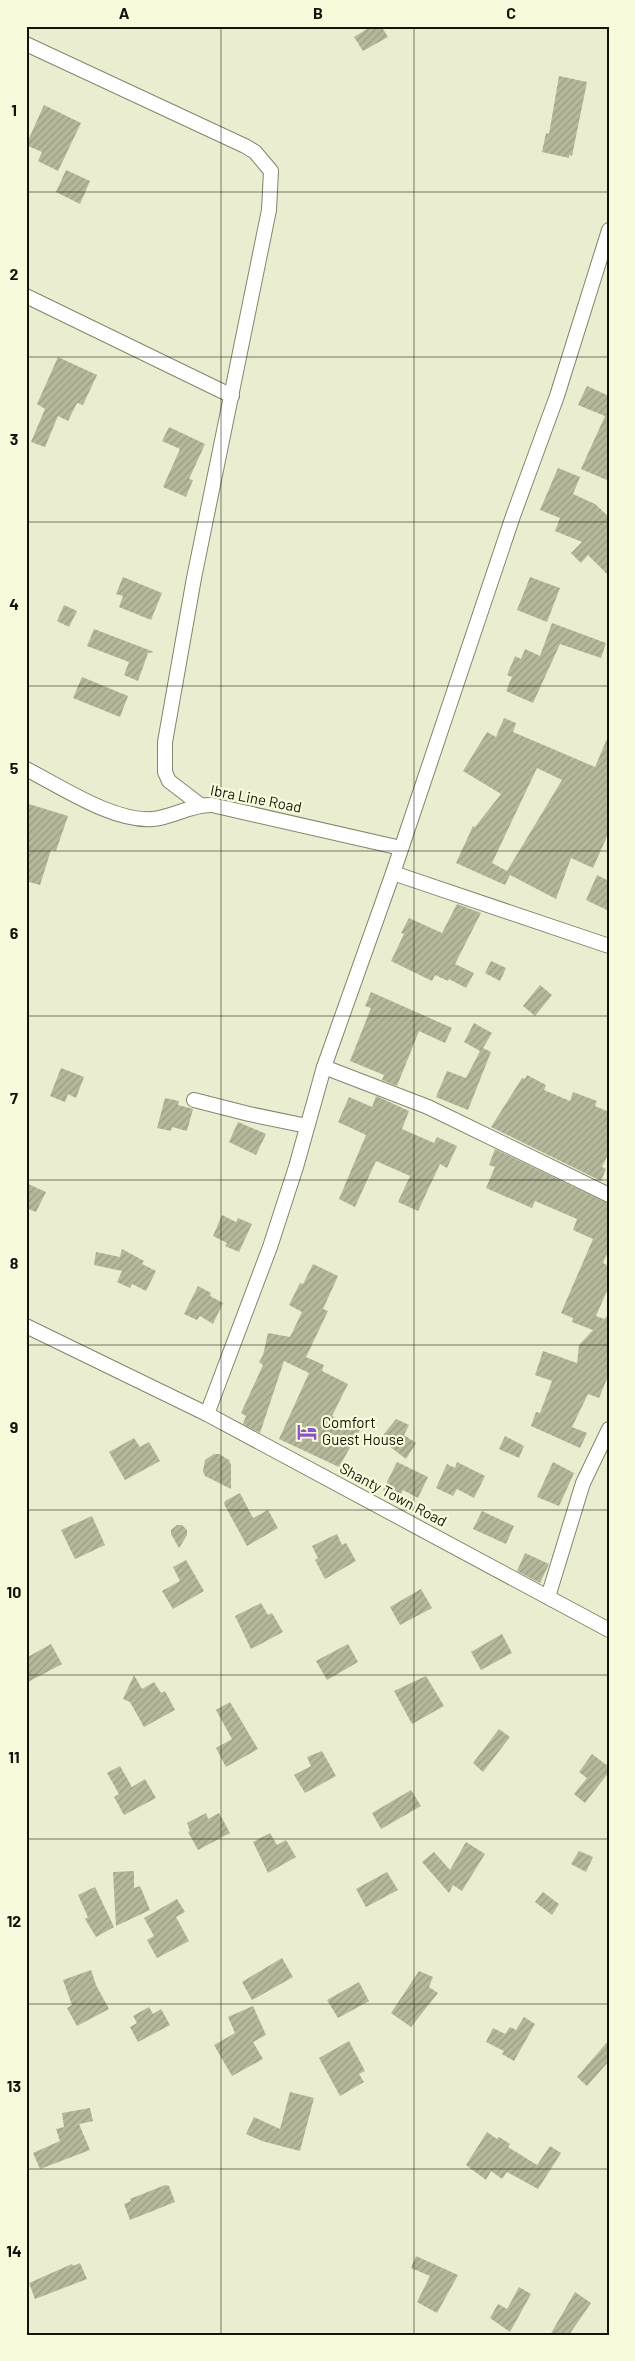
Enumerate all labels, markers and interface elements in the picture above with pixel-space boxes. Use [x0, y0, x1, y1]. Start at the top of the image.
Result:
text: A [119, 3, 130, 22]
text: B [313, 3, 323, 22]
text: C [506, 3, 516, 22]
text: 1 [11, 100, 17, 119]
text: 2 [10, 264, 19, 283]
text: 3 [10, 429, 18, 448]
text: 4 [9, 594, 19, 613]
text: 5 [10, 758, 19, 777]
street label: Ibra Line Road [209, 780, 303, 816]
text: 6 [10, 923, 19, 942]
text: 7 [10, 1088, 18, 1107]
text: 8 [10, 1253, 19, 1272]
place label: Comfort Guest House [322, 1413, 404, 1448]
text: 9 [10, 1417, 18, 1436]
hotel icon: Comfort Guest House [296, 1421, 318, 1443]
street label: Shanty Town Road [337, 1458, 450, 1530]
text: 10 [7, 1582, 21, 1601]
text: 11 [8, 1747, 20, 1766]
text: 12 [7, 1911, 21, 1930]
text: 13 [7, 2076, 21, 2095]
text: 14 [6, 2241, 22, 2260]

